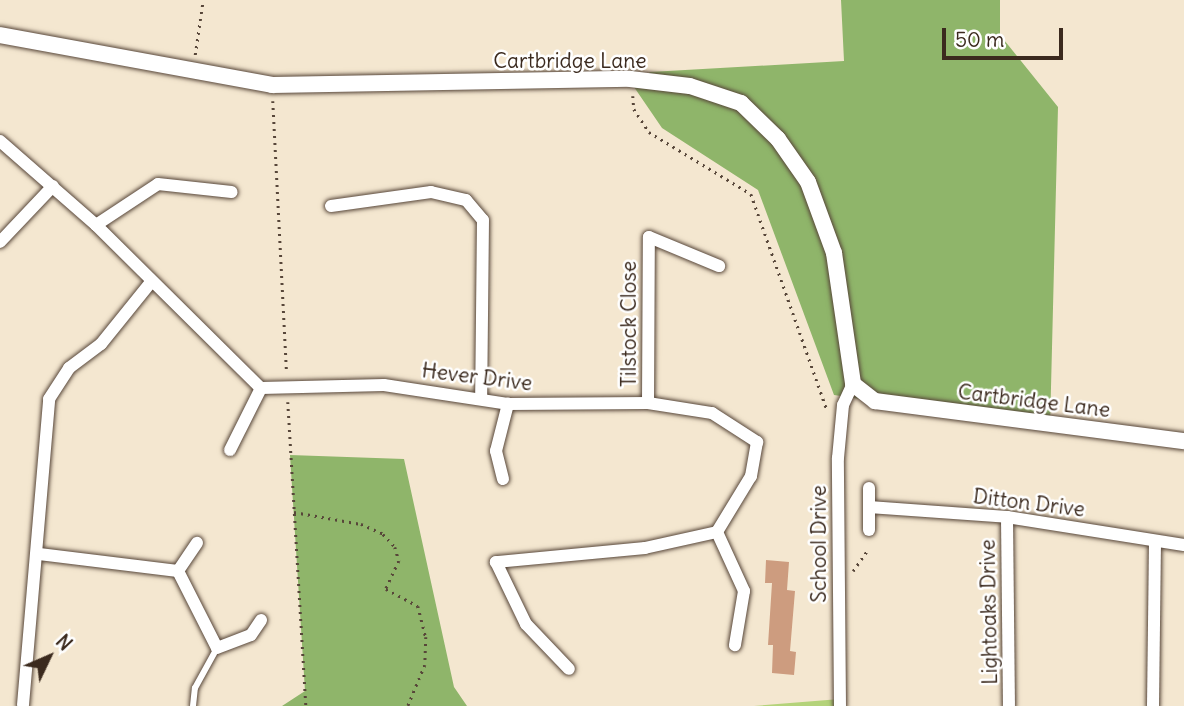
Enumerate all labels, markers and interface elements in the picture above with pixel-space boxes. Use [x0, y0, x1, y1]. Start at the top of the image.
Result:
scale bar [946, 14, 1067, 58]
text: 50 m [955, 26, 1004, 53]
street label: Cartbridge Lane [493, 48, 647, 74]
street label: Tilstock Close [616, 261, 642, 387]
street label: Hever Drive [420, 358, 534, 396]
street label: Cartbridge Lane [956, 379, 1112, 423]
street label: Ditton Drive [972, 484, 1086, 522]
street label: School Drive [806, 485, 832, 603]
street label: Lightoaks Drive [975, 539, 1003, 685]
north arrow [14, 622, 84, 692]
text: N [51, 629, 77, 655]

